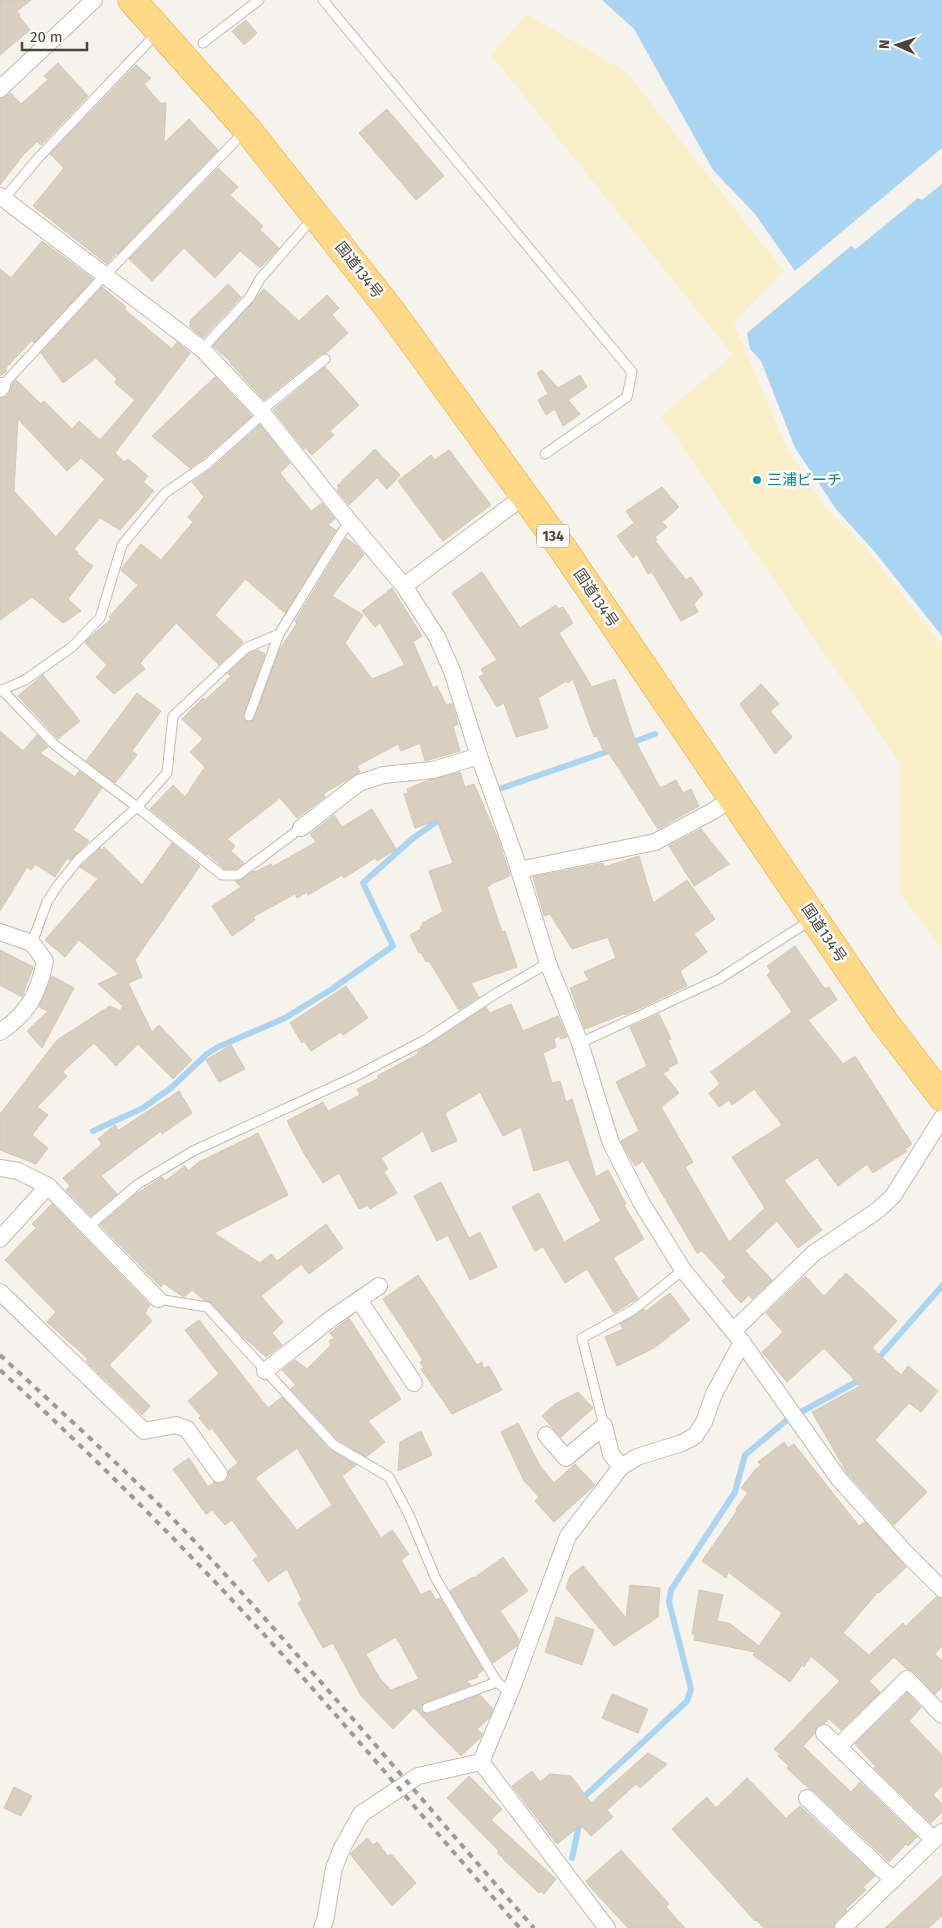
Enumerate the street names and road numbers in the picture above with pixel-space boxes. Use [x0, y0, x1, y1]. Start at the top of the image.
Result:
street label: 国道134号 [331, 238, 387, 302]
road number: 134 [537, 524, 569, 548]
street label: 国道134号 [570, 565, 622, 631]
street label: 国道134号 [798, 900, 850, 966]

